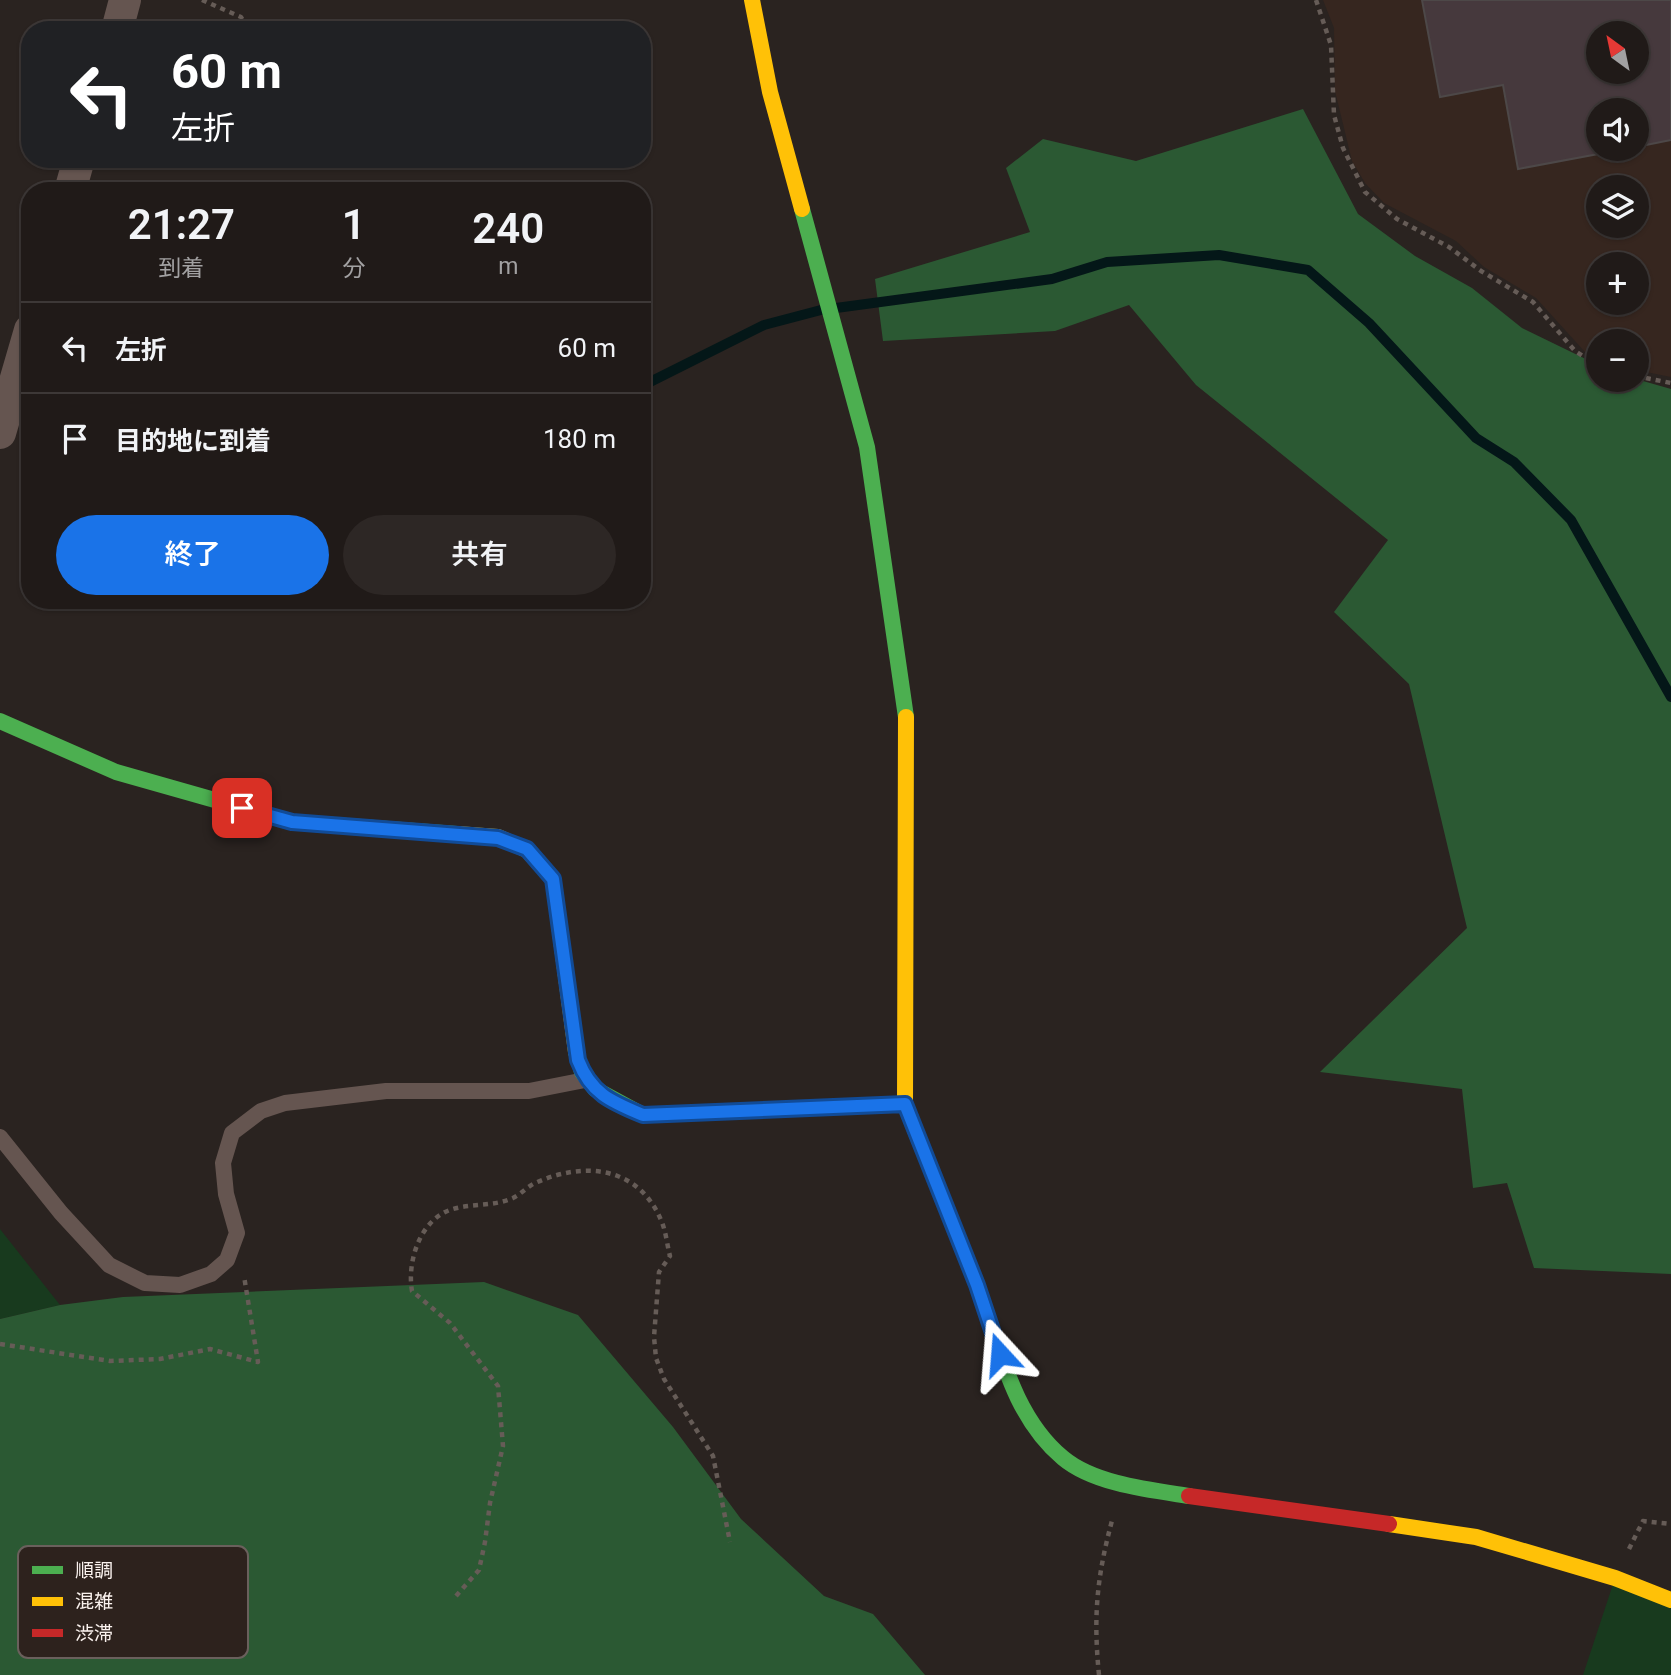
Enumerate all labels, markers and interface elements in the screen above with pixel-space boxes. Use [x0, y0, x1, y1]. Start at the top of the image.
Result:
north arrow [1586, 21, 1648, 84]
map controls [1586, 21, 1649, 392]
text: 60 m [171, 43, 282, 100]
icon: left [56, 49, 147, 140]
button: sound [1586, 98, 1649, 161]
text: 左折 [171, 109, 235, 147]
button: layers [1586, 175, 1649, 238]
text: 21:27 [128, 200, 235, 249]
text: 1 [342, 200, 366, 249]
text: 240 [472, 204, 544, 253]
button: + [1586, 252, 1649, 315]
text: m [498, 253, 518, 280]
text: 到着 [158, 255, 204, 282]
text: 分 [342, 255, 365, 282]
icon: left [56, 329, 94, 367]
button: − [1586, 329, 1649, 392]
text: 60 m [558, 333, 616, 363]
text: 左折 [115, 335, 167, 365]
icon: arrive [56, 420, 94, 458]
text: 180 m [543, 424, 616, 454]
text: 目的地に到着 [115, 426, 271, 456]
button: 終了 [56, 515, 329, 595]
button: 共有 [343, 515, 616, 595]
pin [212, 778, 272, 838]
icon: arrive [223, 789, 261, 827]
position arrow [963, 1317, 1037, 1391]
legend [18, 1546, 248, 1658]
text: 順調 [75, 1559, 113, 1582]
text: 混雑 [75, 1590, 113, 1613]
text: 渋滞 [75, 1622, 113, 1645]

